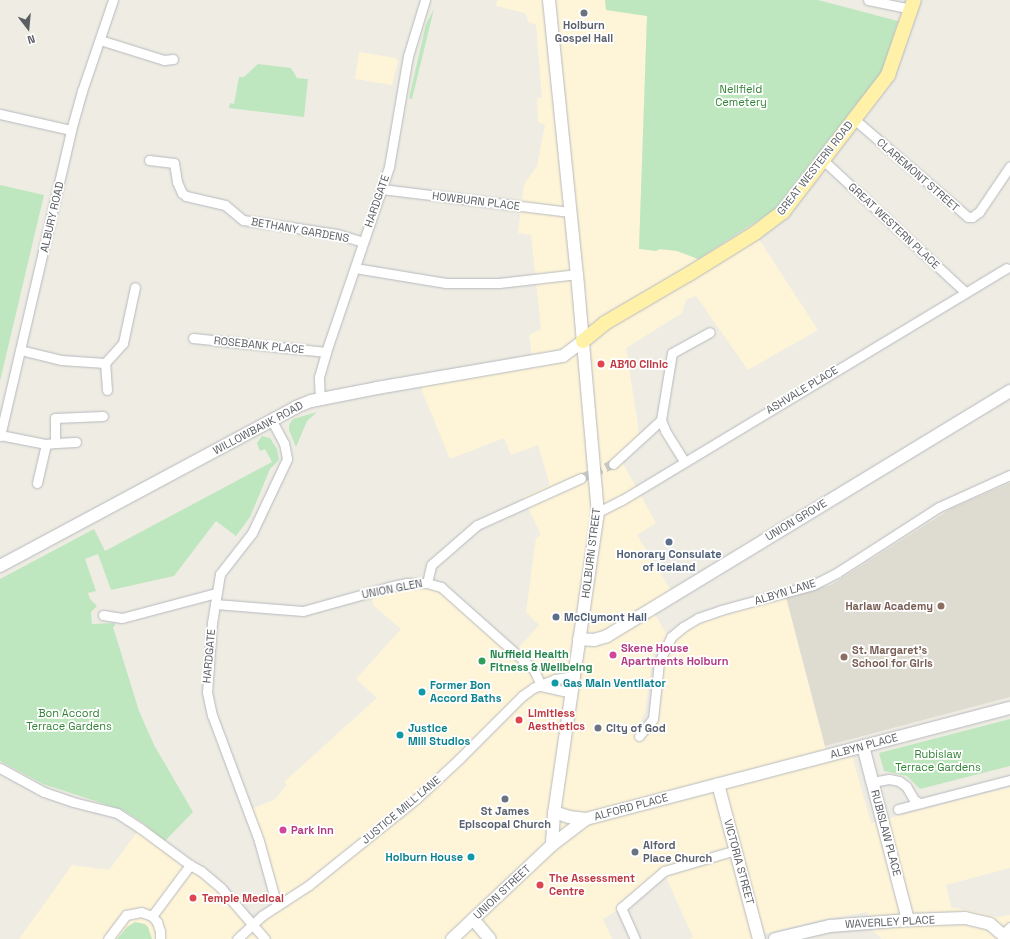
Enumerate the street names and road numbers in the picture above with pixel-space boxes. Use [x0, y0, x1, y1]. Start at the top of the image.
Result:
street label: GREAT WESTERN ROAD [774, 118, 856, 218]
street label: CLAREMONT STREET [874, 135, 962, 215]
street label: HARDGATE [362, 173, 392, 229]
street label: ALBURY ROAD [37, 180, 67, 254]
street label: GREAT WESTERN PLACE [845, 180, 943, 272]
street label: HOWBURN PLACE [431, 189, 521, 213]
street label: BETHANY GARDENS [250, 215, 350, 245]
street label: ROSEBANK PLACE [213, 334, 305, 356]
street label: ASHVALE PLACE [764, 363, 840, 417]
street label: WILLOWBANK ROAD [211, 399, 305, 457]
street label: UNION GROVE [763, 497, 829, 543]
street label: HOLBURN STREET [579, 507, 603, 599]
street label: ALBYN LANE [753, 576, 817, 608]
street label: UNION GLEN [361, 577, 423, 601]
street label: HARDGATE [200, 628, 218, 684]
street label: ALBYN PLACE [829, 731, 899, 761]
street label: JUSTICE MILL LANE [359, 773, 443, 847]
street label: RUBISLAW PLACE [868, 788, 904, 878]
street label: ALFORD PLACE [593, 791, 669, 823]
street label: VICTORIA STREET [721, 818, 757, 906]
street label: UNION STREET [471, 862, 533, 922]
street label: WAVERLEY PLACE [845, 913, 935, 931]

